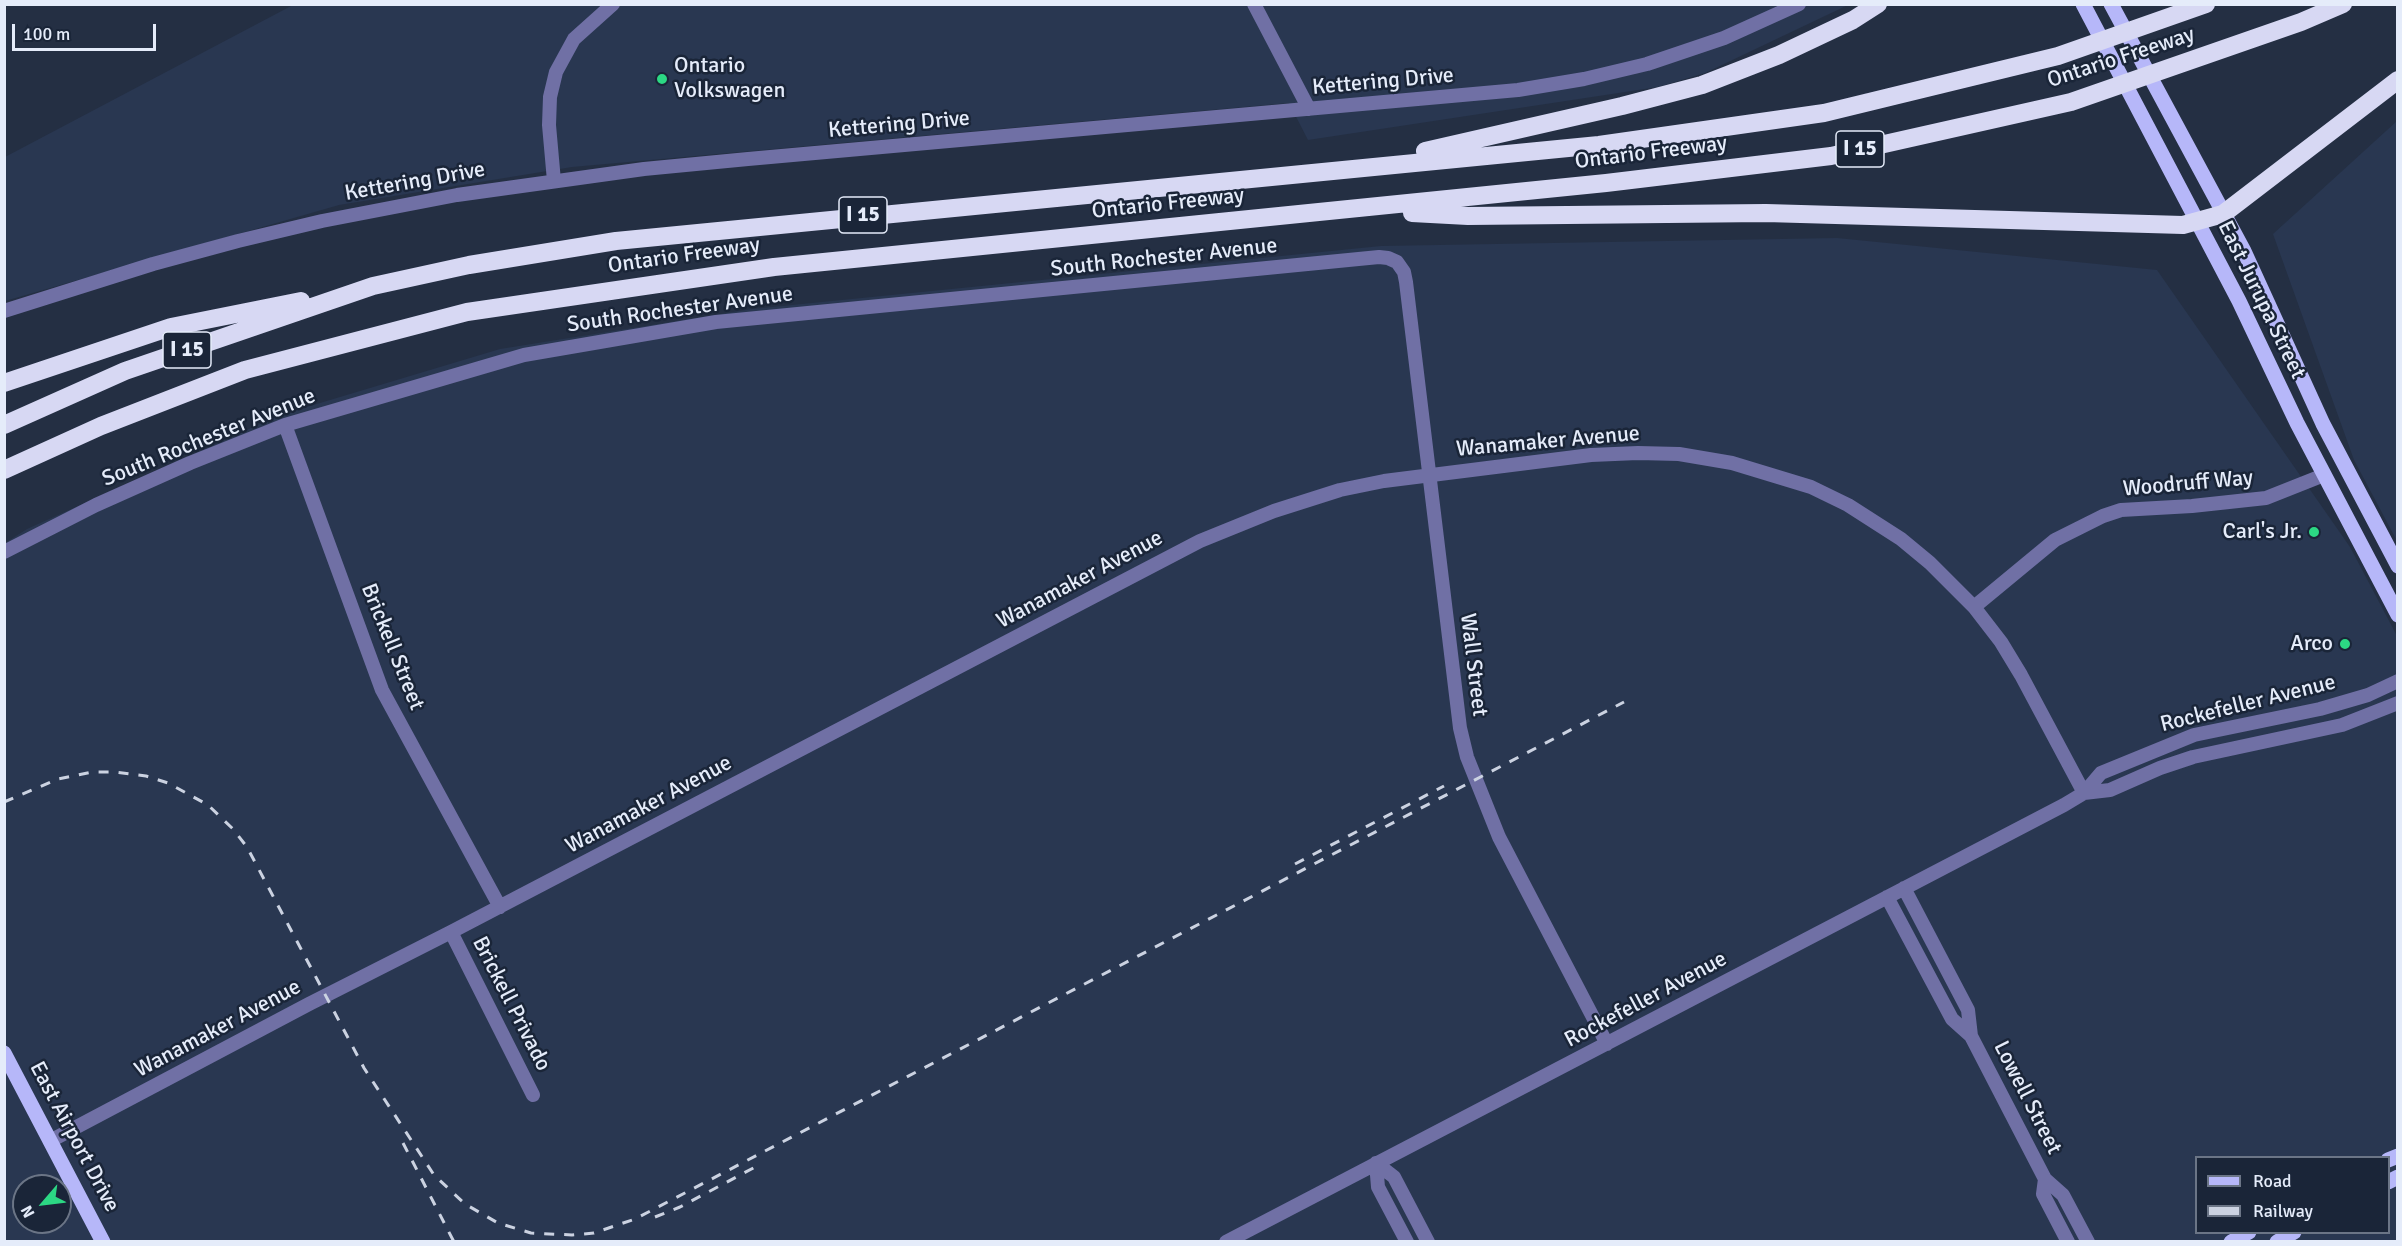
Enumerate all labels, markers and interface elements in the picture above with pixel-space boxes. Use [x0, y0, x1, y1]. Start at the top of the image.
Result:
scale bar [15, 12, 159, 50]
street label: Ontario Freeway [2044, 22, 2198, 94]
text: 100 m [23, 23, 70, 45]
place label: Ontario Volkswagen [674, 53, 785, 104]
street label: Kettering Drive [1311, 63, 1455, 101]
marker: Ontario Volkswagen [655, 72, 669, 86]
street label: Kettering Drive [827, 106, 971, 144]
street label: Ontario Freeway [1573, 131, 1729, 175]
road number: I 15 [1836, 131, 1884, 167]
street label: Kettering Drive [343, 157, 487, 207]
street label: Ontario Freeway [1090, 183, 1246, 225]
road number: I 15 [839, 197, 887, 233]
street label: East Jurupa Street [2211, 217, 2311, 383]
street label: Ontario Freeway [606, 232, 762, 280]
street label: South Rochester Avenue [1049, 233, 1279, 283]
street label: South Rochester Avenue [565, 281, 795, 339]
road number: I 15 [163, 332, 211, 368]
street label: South Rochester Avenue [98, 383, 320, 493]
street label: Wanamaker Avenue [1455, 421, 1641, 463]
street label: Woodruff Way [2122, 465, 2254, 503]
place label: Carl's Jr. [2223, 519, 2302, 545]
street label: Wanamaker Avenue [992, 525, 1168, 635]
marker: Carl's Jr. [2307, 525, 2321, 539]
street label: Brickell Street [355, 580, 429, 714]
street label: Wall Street [1454, 612, 1492, 718]
place label: Arco [2290, 631, 2333, 657]
marker: Arco [2338, 637, 2352, 651]
street label: Rockefeller Avenue [2158, 669, 2338, 739]
street label: Wanamaker Avenue [561, 750, 737, 860]
street label: Brickell Privado [466, 932, 556, 1076]
street label: Rockefeller Avenue [1560, 946, 1732, 1054]
street label: Wanamaker Avenue [130, 974, 306, 1084]
street label: Lowell Street [1987, 1037, 2067, 1159]
street label: East Airport Drive [23, 1057, 125, 1217]
legend [2195, 1156, 2390, 1234]
text: Road [2253, 1170, 2292, 1192]
north arrow [12, 1174, 72, 1234]
text: Railway [2253, 1200, 2313, 1222]
text: N [16, 1202, 39, 1221]

